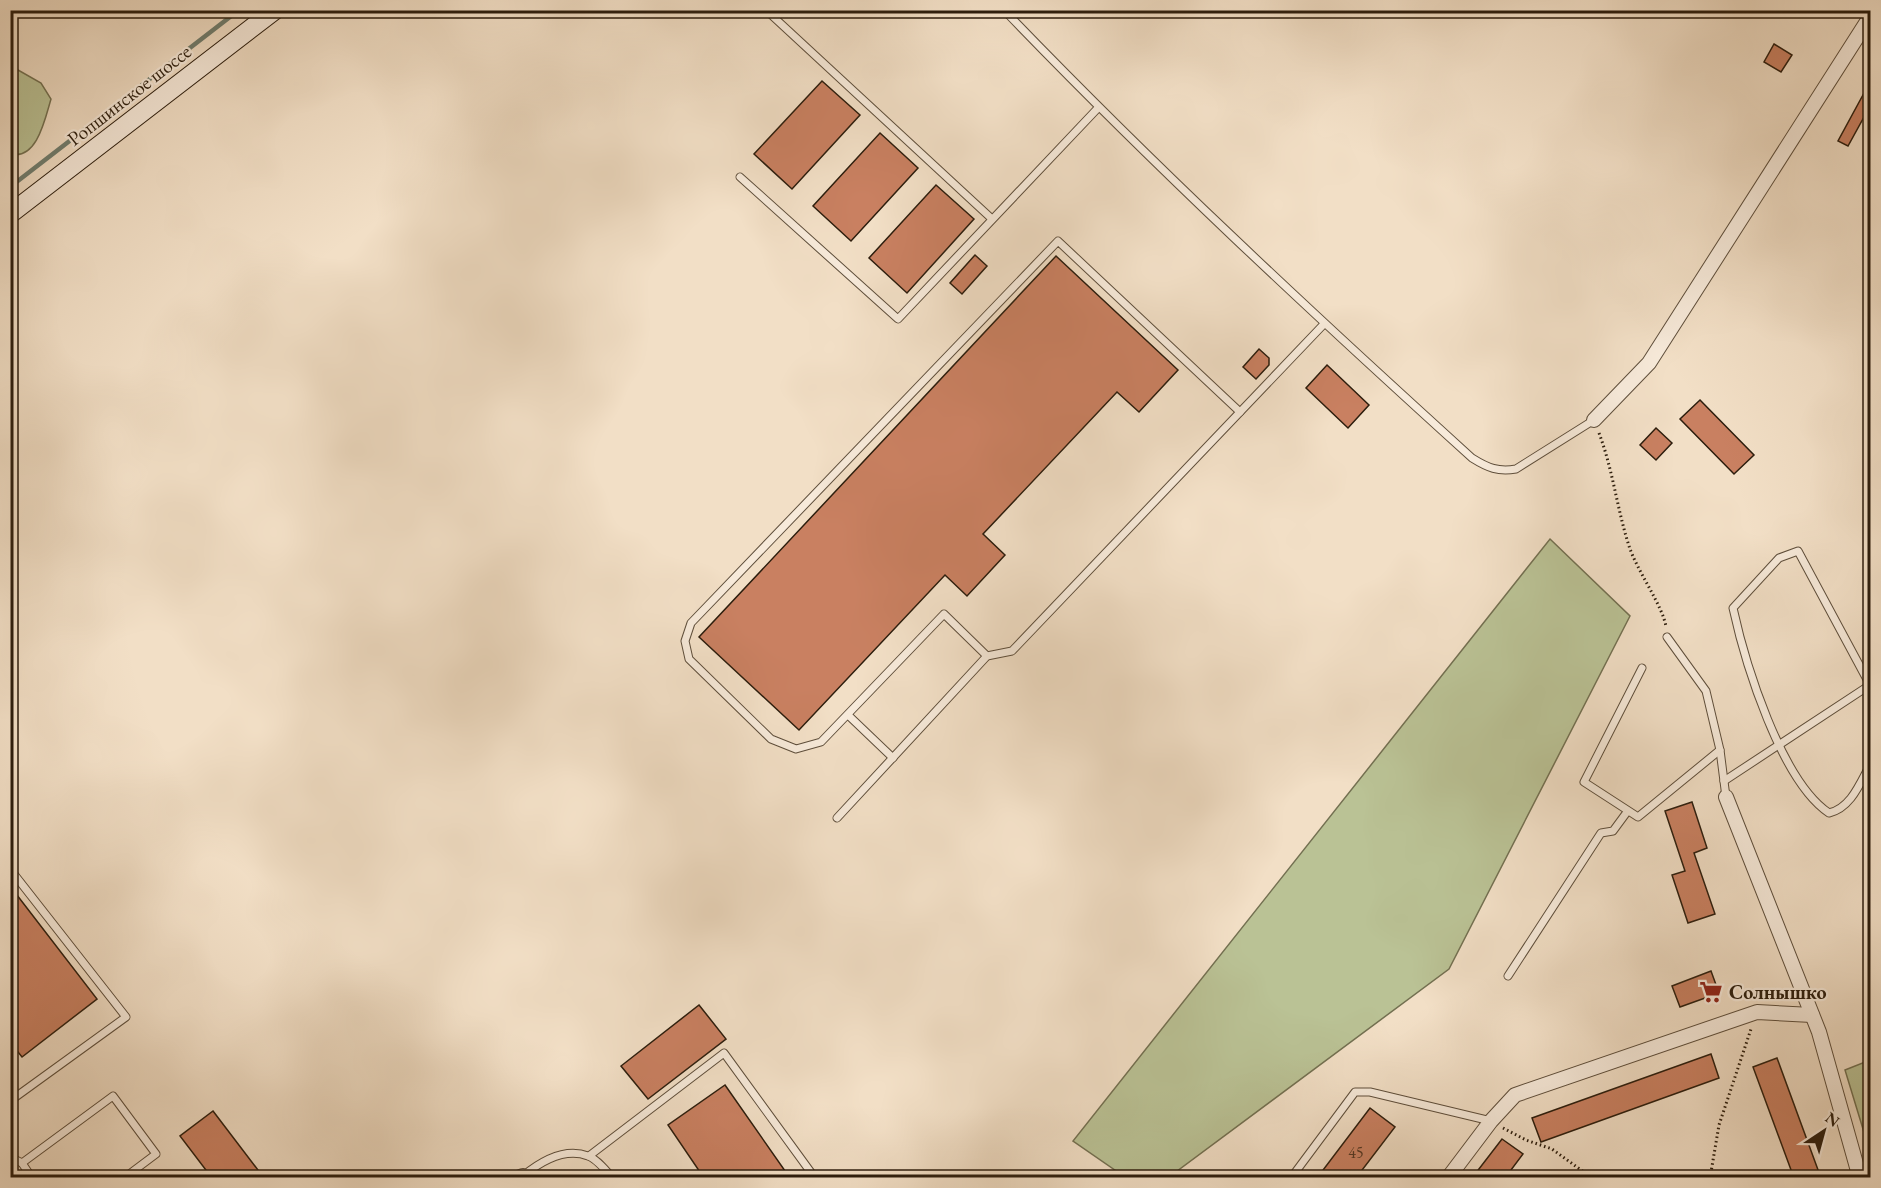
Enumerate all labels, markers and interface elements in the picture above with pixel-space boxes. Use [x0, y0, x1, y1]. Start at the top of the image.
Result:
street label: Ропшинское шоссе [62, 38, 196, 152]
supermarket icon: Солнышко [1698, 979, 1724, 1005]
place label: Солнышко [1729, 979, 1827, 1005]
north arrow [1794, 1101, 1854, 1161]
text: N [1821, 1107, 1844, 1132]
house number: 45 [1348, 1142, 1364, 1163]

